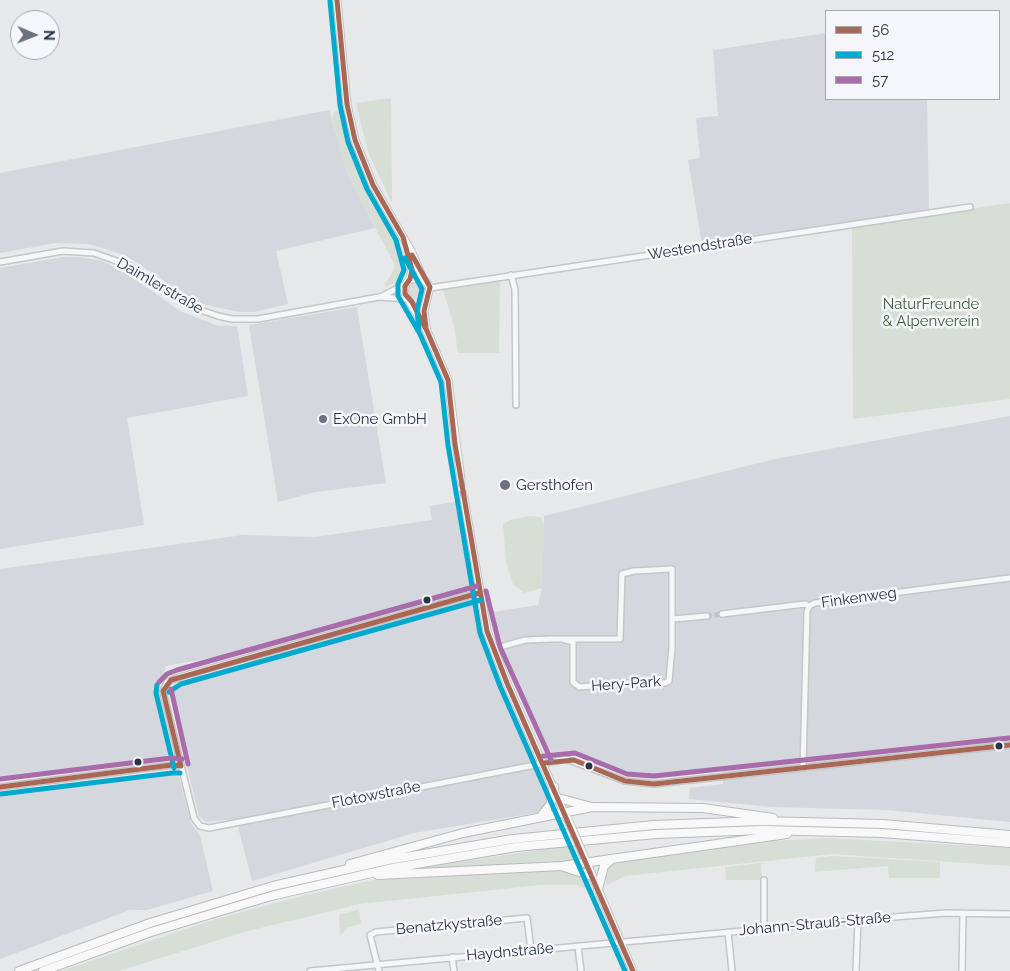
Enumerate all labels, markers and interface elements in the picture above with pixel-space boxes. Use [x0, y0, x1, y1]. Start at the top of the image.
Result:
north arrow [10, 10, 60, 60]
legend [825, 10, 1000, 100]
text: 56 [872, 21, 889, 39]
text: N [41, 30, 57, 41]
text: 512 [872, 46, 894, 64]
text: 57 [872, 71, 888, 89]
street label: Westendstraße [647, 230, 753, 264]
street label: Daimlerstraße [114, 254, 206, 318]
park label: NaturFreunde & Alpenverein [882, 295, 980, 330]
place label: ExOne GmbH [333, 410, 427, 428]
marker: ExOne GmbH [317, 413, 329, 425]
place label: Gersthofen [516, 476, 593, 494]
marker: Gersthofen [498, 478, 512, 492]
street label: Finkenweg [820, 584, 898, 612]
unlabelled marker [422, 595, 432, 605]
street label: Hery-Park [590, 673, 662, 695]
unlabelled marker [994, 741, 1004, 751]
unlabelled marker [133, 757, 143, 767]
unlabelled marker [584, 761, 594, 771]
street label: Flotowstraße [330, 778, 422, 812]
street label: Johann-Strauß-Straße [738, 908, 892, 940]
street label: Benatzkystraße [395, 911, 503, 939]
street label: Haydnstraße [466, 939, 554, 965]

